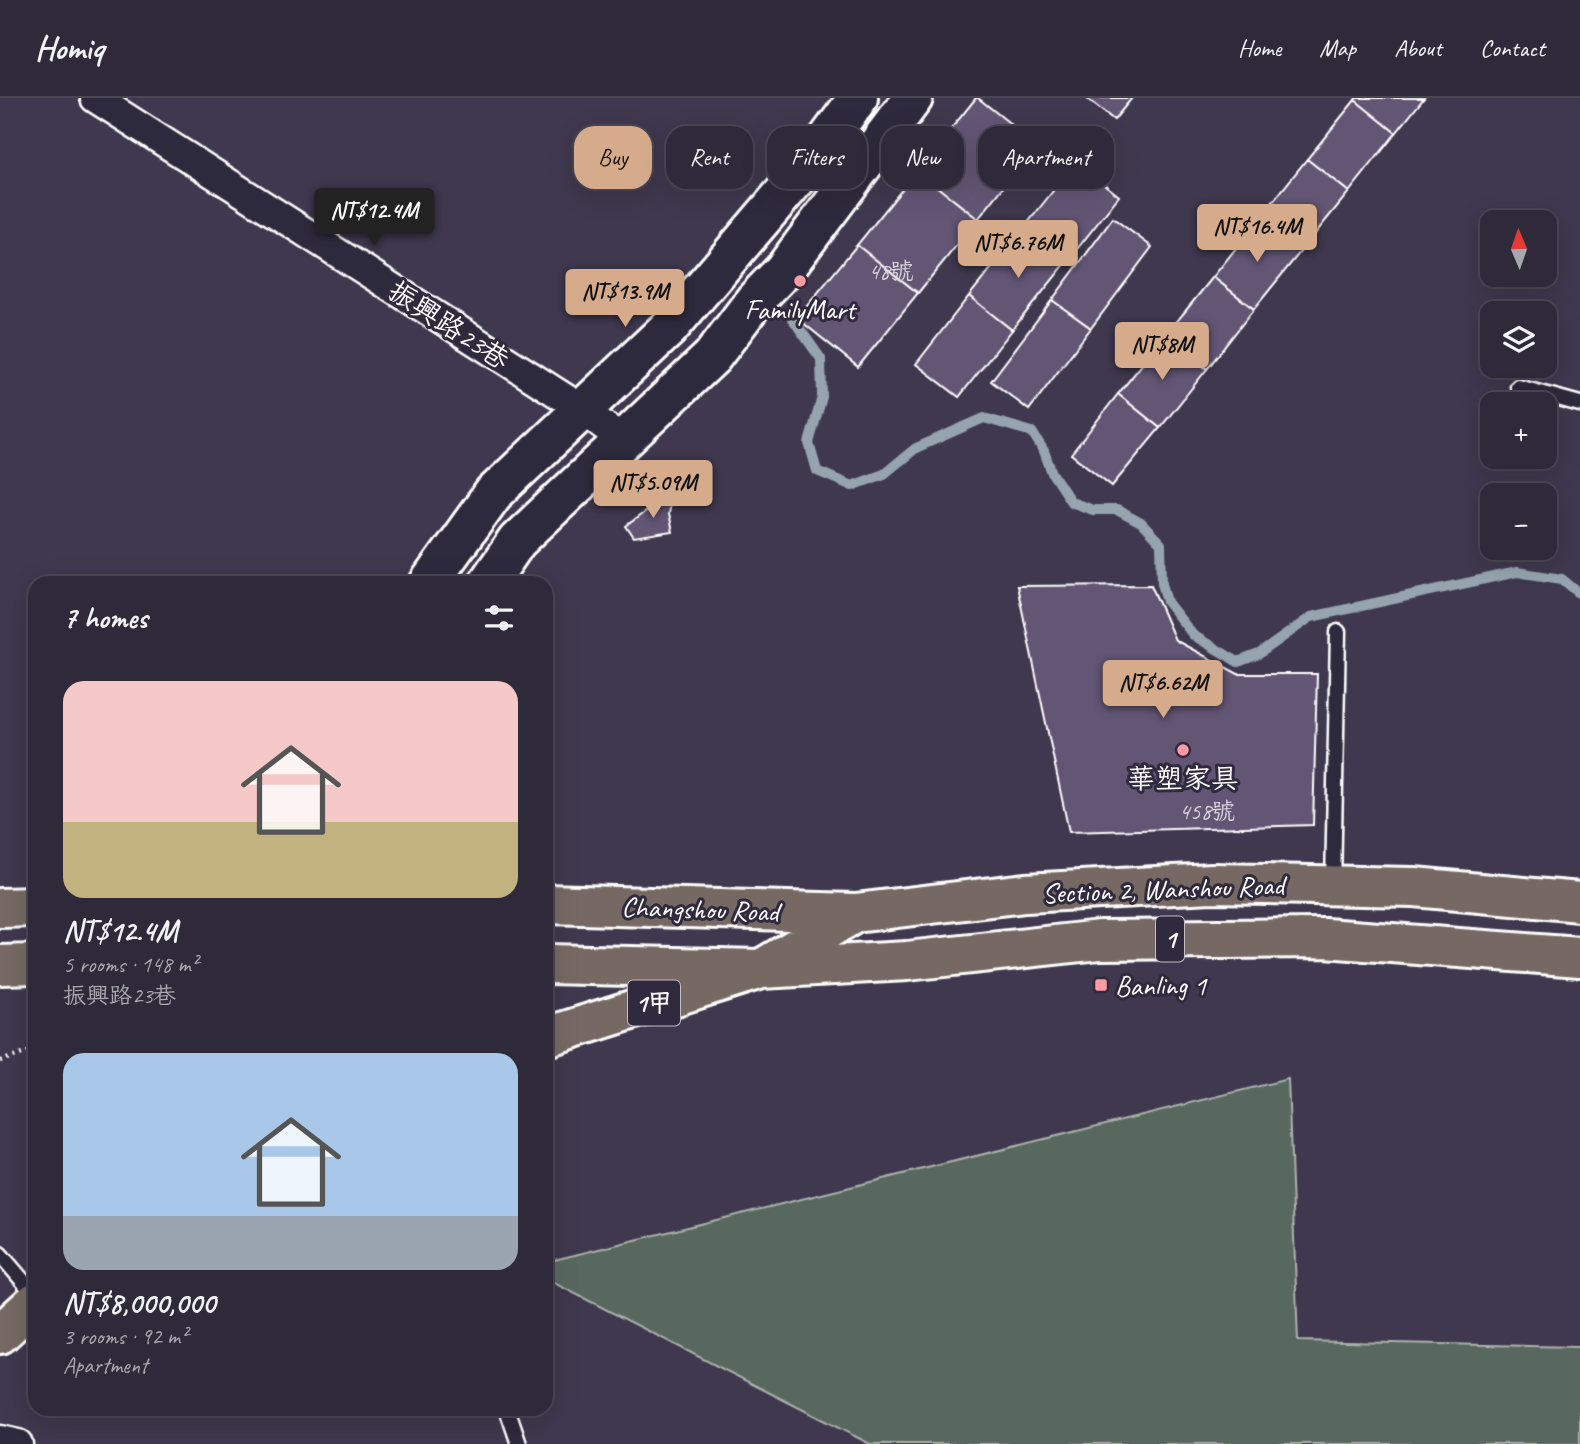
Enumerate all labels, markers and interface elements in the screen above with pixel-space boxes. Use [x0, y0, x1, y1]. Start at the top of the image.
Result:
text: Homiq [35, 27, 104, 69]
text: Home [1238, 33, 1281, 63]
text: Map [1319, 33, 1356, 63]
text: About [1394, 33, 1442, 63]
text: Contact [1480, 33, 1545, 63]
chip: Buy [574, 126, 652, 189]
chip: Rent [666, 126, 753, 189]
chip: Filters [767, 126, 867, 189]
chip: New [881, 126, 964, 189]
chip: Apartment [978, 126, 1114, 189]
pin: NT$12.4M [302, 188, 446, 248]
text: NT$12.4M [330, 196, 418, 225]
pin: NT$16.4M [1185, 204, 1329, 264]
north arrow [1480, 210, 1558, 287]
map controls [1480, 210, 1557, 560]
text: NT$16.4M [1213, 212, 1301, 241]
pin: NT$6.76M [946, 220, 1090, 280]
text: NT$6.76M [974, 228, 1062, 257]
house number: 48號 [868, 256, 914, 286]
pin: NT$13.9M [553, 270, 697, 329]
street label: 振興路23巷 [382, 273, 517, 378]
marker: FamilyMart [792, 273, 808, 289]
text: NT$13.9M [581, 277, 669, 306]
place label: FamilyMart [745, 292, 858, 327]
button: layers [1480, 301, 1557, 378]
pin: NT$8M [1113, 322, 1211, 382]
text: NT$8M [1131, 330, 1193, 359]
button: + [1480, 392, 1557, 469]
pin: NT$5.09M [581, 460, 725, 520]
text: NT$5.09M [610, 468, 696, 497]
button: − [1480, 483, 1557, 560]
text: 7 homes [63, 599, 148, 637]
icon: filters [480, 599, 518, 637]
pin: NT$6.62M [1091, 660, 1235, 720]
text: NT$6.62M [1119, 668, 1207, 697]
icon: home [228, 727, 354, 853]
marker: 華塑家具 [1175, 742, 1191, 758]
place label: 華塑家具 [1127, 761, 1239, 796]
house number: 458號 [1179, 796, 1235, 826]
street label: Section 2, Wanshou Road [1042, 867, 1288, 911]
street label: Changshou Road [621, 889, 783, 929]
text: NT$12.4M [63, 912, 177, 950]
road number: 1 [1156, 916, 1184, 961]
text: 5 rooms · 148 m² [63, 950, 198, 979]
place label: Banling 1 [1115, 968, 1208, 1003]
marker: Banling 1 [1093, 977, 1109, 993]
road number: 1甲 [628, 980, 680, 1026]
text: 振興路23巷 [63, 981, 176, 1010]
icon: home [228, 1099, 354, 1225]
text: NT$8,000,000 [63, 1284, 215, 1322]
text: 3 rooms · 92 m² [63, 1322, 187, 1351]
text: Apartment [63, 1351, 148, 1380]

